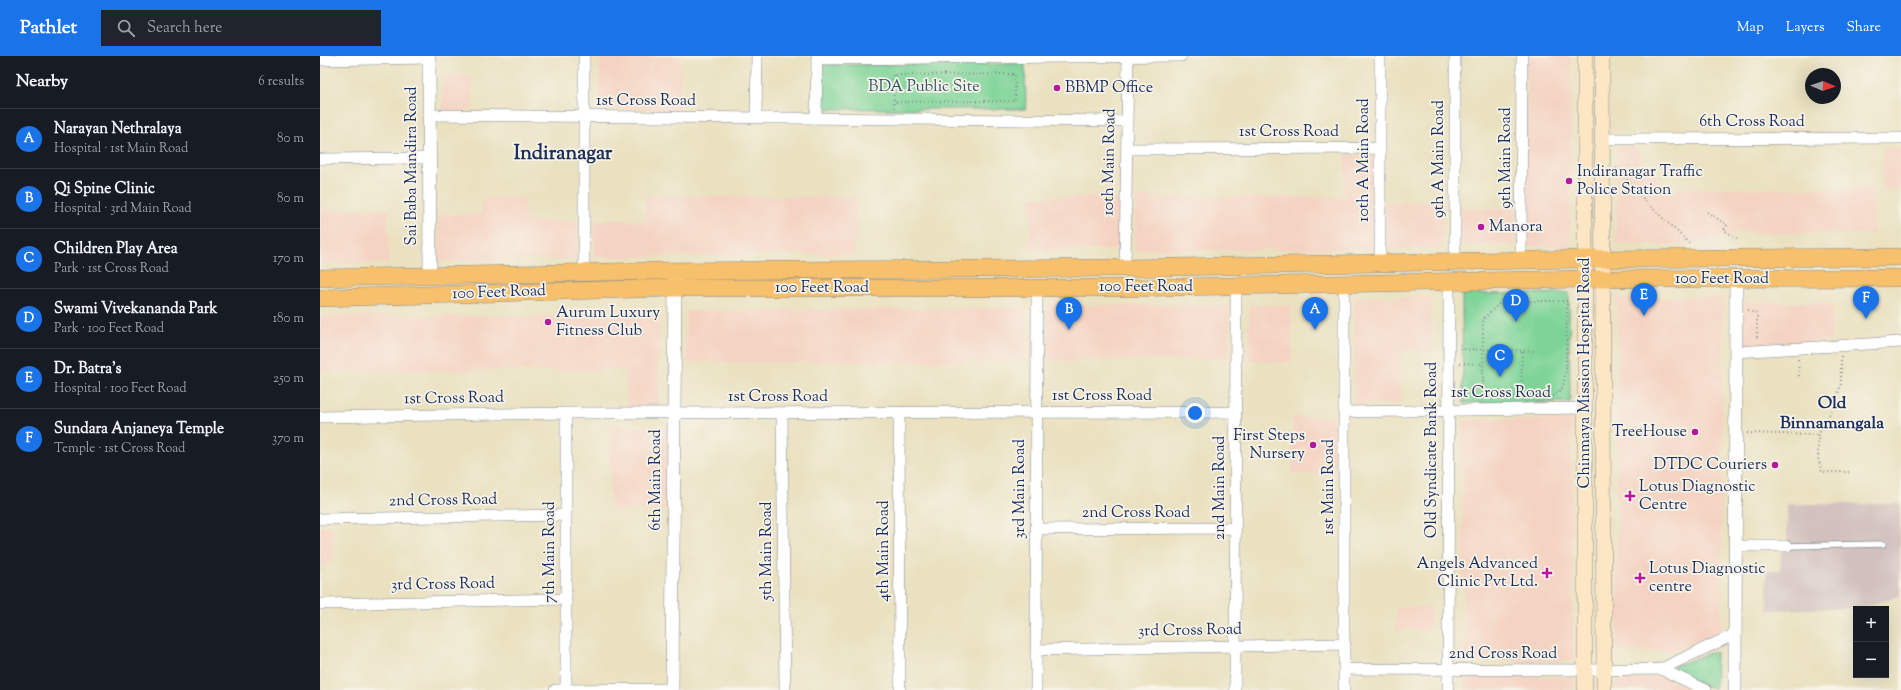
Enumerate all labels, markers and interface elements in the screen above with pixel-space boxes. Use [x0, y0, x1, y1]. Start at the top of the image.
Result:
search box [101, 10, 381, 46]
text: Pathlet [20, 15, 77, 42]
icon: search [115, 17, 137, 39]
text: Search here [147, 18, 222, 39]
text: Map [1737, 18, 1764, 38]
text: Layers [1786, 18, 1824, 38]
text: Share [1846, 18, 1881, 38]
north arrow [1805, 68, 1841, 104]
text: Nearby [16, 70, 68, 94]
text: 6 results [258, 73, 304, 91]
park label: BDA Public Site [868, 76, 980, 99]
place label: BBMP Office [1065, 77, 1153, 100]
marker: BBMP Office [1052, 83, 1062, 93]
street label: Sai Baba Mandira Road [401, 86, 424, 246]
street label: 1st Cross Road [596, 90, 696, 113]
street label: 10th A Main Road [1353, 98, 1376, 222]
street label: 9th A Main Road [1428, 100, 1451, 218]
street label: 9th Main Road [1495, 107, 1518, 209]
street label: 10th Main Road [1098, 108, 1122, 216]
street label: 6th Cross Road [1699, 111, 1805, 134]
text: Narayan Nethralaya [54, 119, 182, 140]
street label: 1st Cross Road [1239, 121, 1339, 144]
text: A [24, 130, 34, 148]
text: 80 m [277, 130, 304, 148]
text: Hospital · 1st Main Road [54, 140, 188, 158]
district label: Indiranagar [514, 140, 613, 169]
place label: Indiranagar Traffic Police Station [1577, 161, 1703, 202]
marker: Indiranagar Traffic Police Station [1564, 176, 1574, 186]
text: Qi Spine Clinic [54, 179, 155, 200]
text: B [25, 190, 33, 208]
text: 80 m [277, 190, 304, 208]
text: Hospital · 3rd Main Road [54, 200, 192, 218]
place label: Manora [1489, 216, 1543, 239]
marker: Manora [1476, 222, 1486, 232]
text: Children Play Area [54, 239, 178, 260]
text: C [24, 250, 34, 268]
text: 170 m [273, 250, 304, 268]
street label: Chinmaya Mission Hospital Road [1574, 257, 1597, 489]
text: Park · 1st Cross Road [54, 260, 169, 278]
street label: 100 Feet Road [1675, 268, 1769, 291]
street label: 100 Feet Road [1099, 276, 1193, 299]
street label: 100 Feet Road [775, 277, 869, 300]
street label: 100 Feet Road [452, 280, 546, 306]
pin: E [1631, 283, 1657, 316]
pin: F [1853, 286, 1879, 319]
pin: D [1503, 289, 1529, 322]
pin: B [1056, 297, 1082, 330]
pin: A [1302, 297, 1328, 330]
text: Swami Vivekananda Park [54, 299, 218, 320]
place label: Aurum Luxury Fitness Club [556, 302, 660, 343]
text: D [24, 310, 34, 328]
text: 180 m [273, 310, 304, 328]
marker: Aurum Luxury Fitness Club [543, 317, 553, 327]
text: Park · 100 Feet Road [54, 320, 164, 338]
pin: C [1487, 344, 1513, 377]
text: Dr. Batra's [54, 359, 121, 380]
street label: Old Syndicate Bank Road [1421, 362, 1444, 538]
text: E [25, 370, 33, 388]
text: 250 m [273, 370, 304, 388]
text: Hospital · 100 Feet Road [54, 380, 187, 398]
street label: 1st Cross Road [1451, 382, 1551, 405]
street label: 1st Cross Road [1052, 385, 1152, 408]
street label: 1st Cross Road [728, 386, 828, 409]
street label: 1st Cross Road [404, 387, 504, 411]
district label: Old Binnamangala [1780, 392, 1884, 436]
your location [1185, 403, 1205, 423]
text: Sundara Anjaneya Temple [54, 419, 224, 440]
place label: TreeHouse [1612, 421, 1687, 444]
place label: First Steps Nursery [1233, 425, 1305, 466]
marker: TreeHouse [1690, 427, 1700, 437]
street label: 6th Main Road [645, 429, 668, 531]
text: F [25, 430, 33, 448]
text: 370 m [272, 430, 304, 448]
street label: 2nd Main Road [1209, 436, 1232, 540]
street label: 3rd Main Road [1009, 439, 1032, 539]
street label: 1st Main Road [1318, 439, 1341, 535]
text: Temple · 1st Cross Road [54, 440, 185, 458]
marker: First Steps Nursery [1308, 440, 1318, 450]
place label: DTDC Couriers [1653, 454, 1767, 477]
marker: DTDC Couriers [1770, 460, 1780, 470]
place label: Lotus Diagnostic Centre [1639, 476, 1755, 517]
street label: 2nd Cross Road [389, 489, 497, 513]
marker: Lotus Diagnostic Centre [1624, 490, 1636, 502]
street label: 4th Main Road [873, 500, 896, 602]
street label: 7th Main Road [539, 501, 562, 603]
street label: 5th Main Road [756, 501, 779, 602]
street label: 2nd Cross Road [1082, 502, 1190, 525]
place label: Angels Advanced Clinic Pvt Ltd. [1417, 553, 1538, 594]
place label: Lotus Diagnostic centre [1649, 558, 1765, 599]
marker: Angels Advanced Clinic Pvt Ltd. [1541, 567, 1553, 579]
marker: Lotus Diagnostic centre [1634, 572, 1646, 584]
street label: 3rd Cross Road [391, 573, 495, 597]
map controls [1853, 606, 1889, 678]
button: + [1853, 606, 1889, 642]
street label: 3rd Cross Road [1138, 619, 1242, 643]
button: − [1853, 642, 1889, 678]
street label: 2nd Cross Road [1449, 643, 1557, 666]

